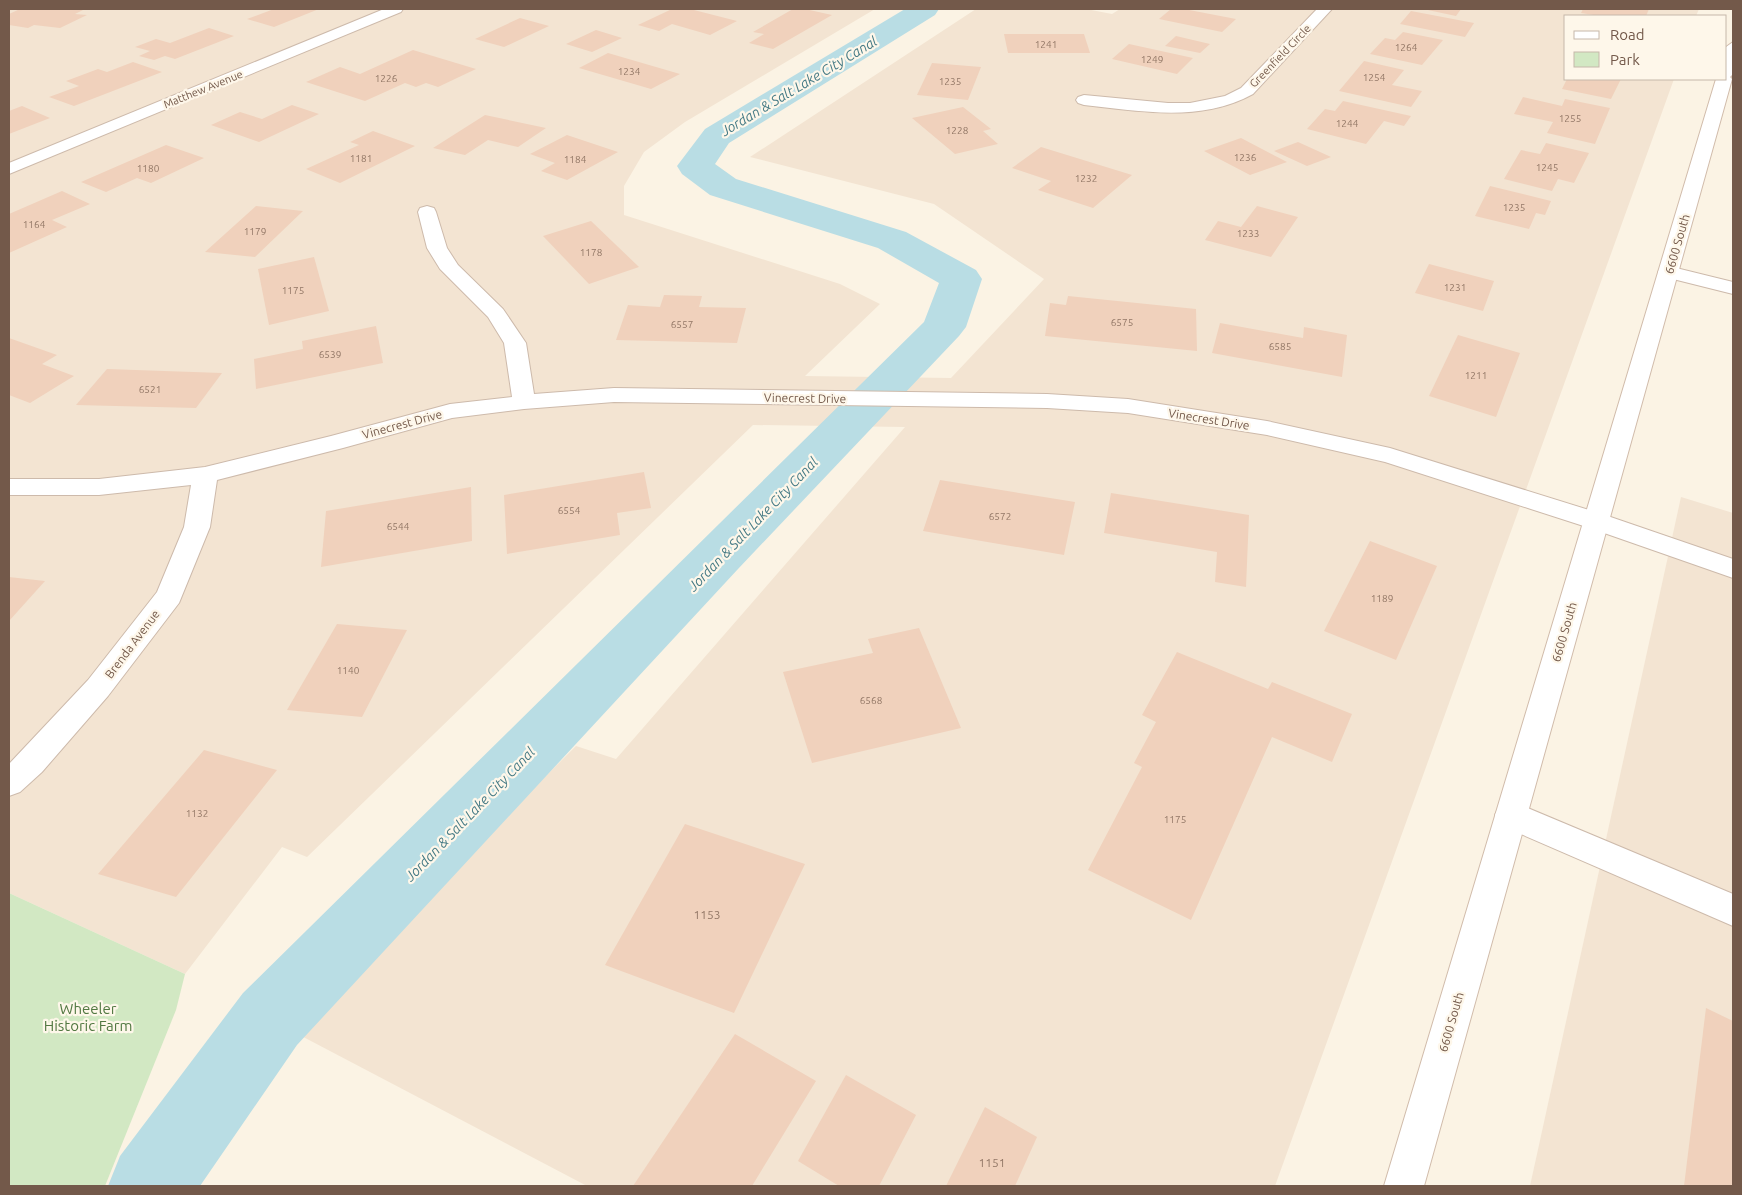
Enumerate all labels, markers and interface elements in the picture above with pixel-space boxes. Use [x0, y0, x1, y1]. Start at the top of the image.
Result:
legend [1564, 15, 1727, 80]
street label: Greenfield Circle [1247, 22, 1313, 90]
text: Road [1610, 26, 1645, 43]
water label: Jordan & Salt Lake City Canal [717, 33, 880, 140]
house number: 1241 [1035, 39, 1057, 50]
house number: 1264 [1395, 42, 1418, 53]
text: Park [1610, 51, 1640, 68]
house number: 1249 [1141, 54, 1163, 65]
house number: 1234 [618, 66, 641, 77]
street label: Matthew Avenue [162, 68, 244, 110]
house number: 1254 [1363, 72, 1386, 83]
house number: 1226 [375, 73, 398, 84]
house number: 1235 [939, 76, 961, 87]
house number: 1255 [1559, 113, 1581, 124]
house number: 1244 [1336, 118, 1359, 129]
house number: 1228 [946, 125, 969, 136]
house number: 1236 [1234, 152, 1257, 163]
house number: 1181 [350, 153, 372, 164]
house number: 1184 [564, 154, 587, 165]
house number: 1245 [1536, 162, 1558, 173]
house number: 1180 [137, 163, 160, 174]
house number: 1232 [1075, 173, 1097, 184]
house number: 1235 [1503, 202, 1525, 213]
street label: 6600 South [1662, 213, 1692, 275]
house number: 1164 [23, 219, 46, 230]
house number: 1179 [244, 226, 266, 237]
house number: 1233 [1237, 228, 1259, 239]
house number: 1178 [580, 247, 603, 258]
house number: 1231 [1444, 282, 1466, 293]
house number: 1175 [282, 285, 304, 296]
house number: 6575 [1111, 317, 1133, 328]
house number: 6557 [671, 319, 693, 330]
house number: 6585 [1269, 341, 1291, 352]
house number: 6539 [319, 349, 341, 360]
house number: 1211 [1465, 370, 1487, 381]
house number: 6521 [139, 384, 161, 395]
street label: Vinecrest Drive [764, 391, 846, 405]
street label: Vinecrest Drive [1167, 406, 1251, 432]
street label: Vinecrest Drive [361, 407, 443, 441]
water label: Jordan & Salt Lake City Canal [684, 454, 821, 595]
house number: 6554 [558, 505, 581, 516]
house number: 6572 [989, 511, 1011, 522]
house number: 6544 [387, 521, 410, 532]
house number: 1189 [1371, 593, 1393, 604]
street label: 6600 South [1549, 601, 1579, 663]
street label: Brenda Avenue [102, 607, 162, 681]
house number: 1140 [337, 665, 360, 676]
house number: 6568 [860, 695, 883, 706]
water label: Jordan & Salt Lake City Canal [401, 744, 538, 885]
house number: 1132 [186, 808, 208, 819]
house number: 1175 [1164, 814, 1186, 825]
house number: 1153 [693, 908, 721, 921]
street label: 6600 South [1436, 991, 1466, 1053]
park label: Wheeler Historic Farm [44, 1000, 132, 1034]
house number: 1151 [978, 1156, 1006, 1169]

